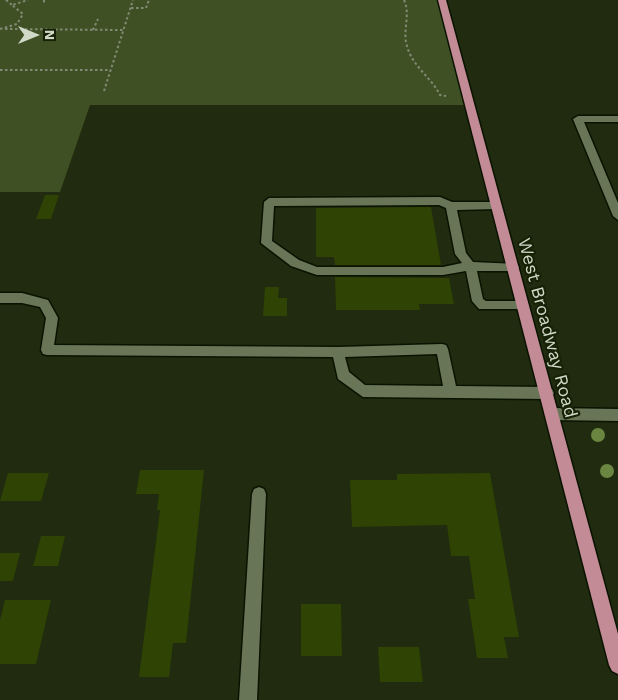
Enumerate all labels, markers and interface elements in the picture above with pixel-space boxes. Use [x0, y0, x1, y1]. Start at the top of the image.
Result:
north arrow [10, 10, 60, 60]
text: N [42, 30, 58, 40]
street label: West Broadway Road [513, 236, 581, 420]

